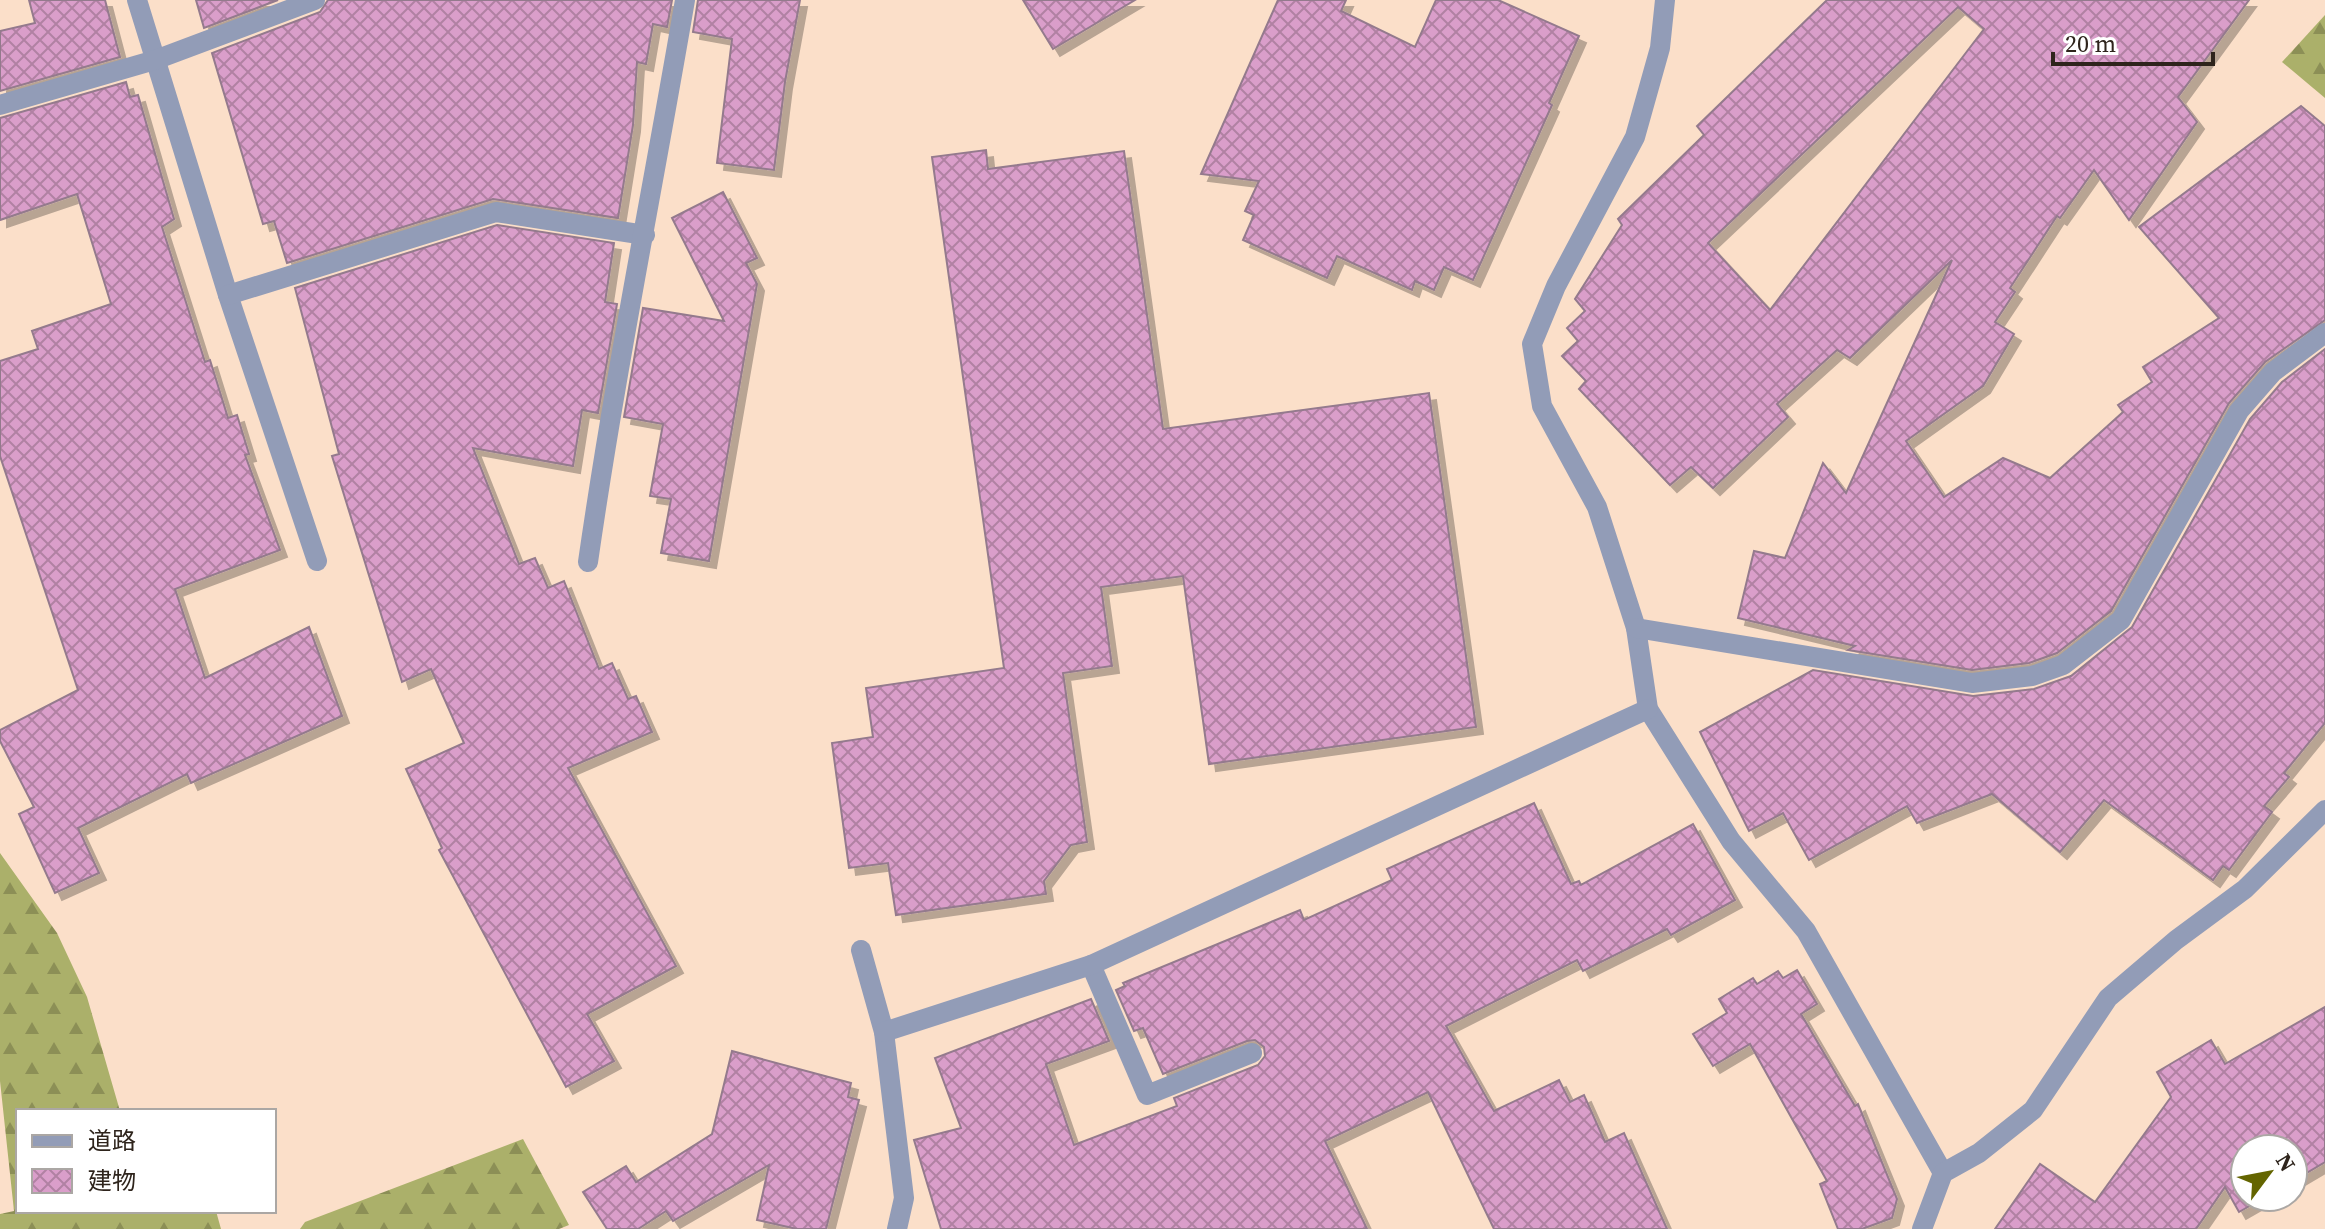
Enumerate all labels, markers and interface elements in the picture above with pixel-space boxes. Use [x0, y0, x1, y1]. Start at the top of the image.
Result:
scale bar [2053, 16, 2213, 66]
text: 20 m [2065, 27, 2116, 60]
legend [16, 1109, 276, 1213]
text: 道路 [88, 1124, 136, 1157]
north arrow [2229, 1133, 2309, 1213]
text: N [2269, 1148, 2303, 1177]
text: 建物 [88, 1164, 136, 1197]

